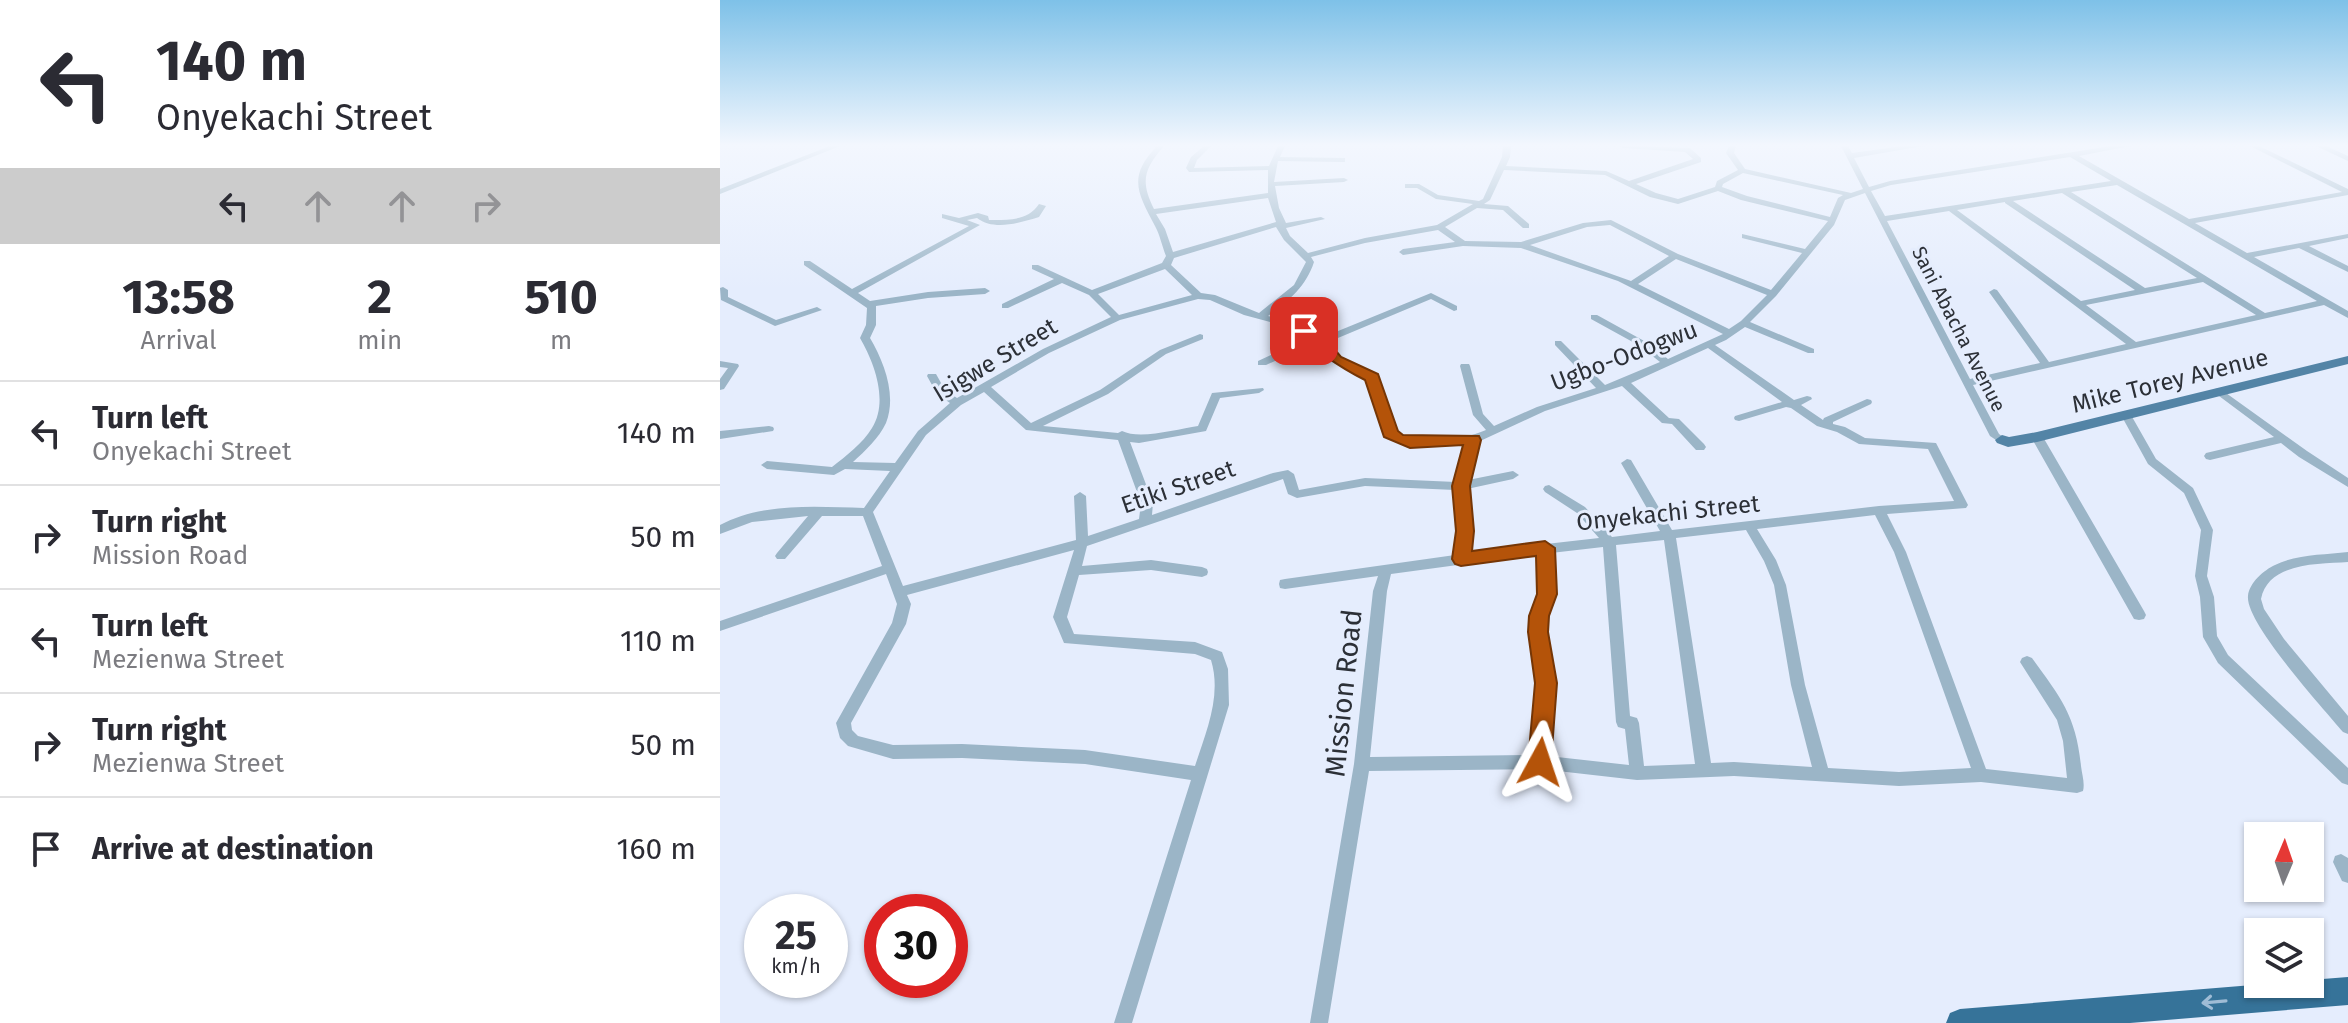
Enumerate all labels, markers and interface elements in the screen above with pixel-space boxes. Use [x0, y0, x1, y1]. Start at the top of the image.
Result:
text: 140 m [156, 28, 307, 95]
icon: left [24, 32, 128, 136]
text: Onyekachi Street [156, 96, 432, 140]
icon: left [212, 184, 256, 228]
icon: ahead [296, 184, 340, 228]
icon: ahead [380, 184, 424, 228]
icon: right [464, 184, 508, 228]
street label: Sani Abacha Avenue [1907, 242, 2011, 416]
text: 13:58 [122, 268, 235, 326]
text: 2 [367, 268, 392, 326]
text: 510 [524, 268, 598, 326]
pin [1270, 297, 1338, 365]
icon: arrive [1282, 309, 1326, 353]
street label: Isigwe Street [928, 312, 1062, 408]
street label: Ugbo-Odogwu [1547, 315, 1701, 397]
text: Arrival [141, 325, 217, 356]
text: min [357, 325, 402, 356]
text: m [550, 325, 572, 356]
street label: Mike Torey Avenue [2069, 343, 2271, 419]
text: Turn left [92, 400, 208, 436]
icon: left [24, 411, 68, 455]
text: 140 m [617, 415, 696, 451]
text: Onyekachi Street [92, 436, 291, 467]
street label: Etiki Street [1117, 454, 1239, 520]
street label: Onyekachi Street [1575, 489, 1761, 537]
text: Turn right [92, 504, 227, 540]
icon: right [24, 515, 68, 559]
text: 50 m [631, 519, 696, 555]
text: Mission Road [92, 540, 248, 571]
text: Turn left [92, 608, 208, 644]
street label: Mission Road [1318, 608, 1369, 778]
icon: left [24, 619, 68, 663]
text: 110 m [620, 623, 696, 659]
text: Mezienwa Street [92, 644, 284, 675]
text: Turn right [92, 712, 227, 748]
position arrow [1498, 720, 1582, 804]
icon: right [24, 723, 68, 767]
text: 50 m [631, 727, 696, 763]
text: Mezienwa Street [92, 748, 284, 779]
north arrow [2244, 822, 2324, 902]
map controls [2244, 822, 2324, 998]
icon: arrive [24, 827, 68, 871]
text: Arrive at destination [92, 831, 374, 867]
text: 160 m [617, 831, 696, 867]
speed limit sign: 30 [864, 894, 968, 998]
text: 25 [775, 912, 817, 960]
button: layers [2244, 918, 2324, 998]
text: km/h [771, 954, 821, 978]
one-way arrow [2202, 995, 2228, 1010]

